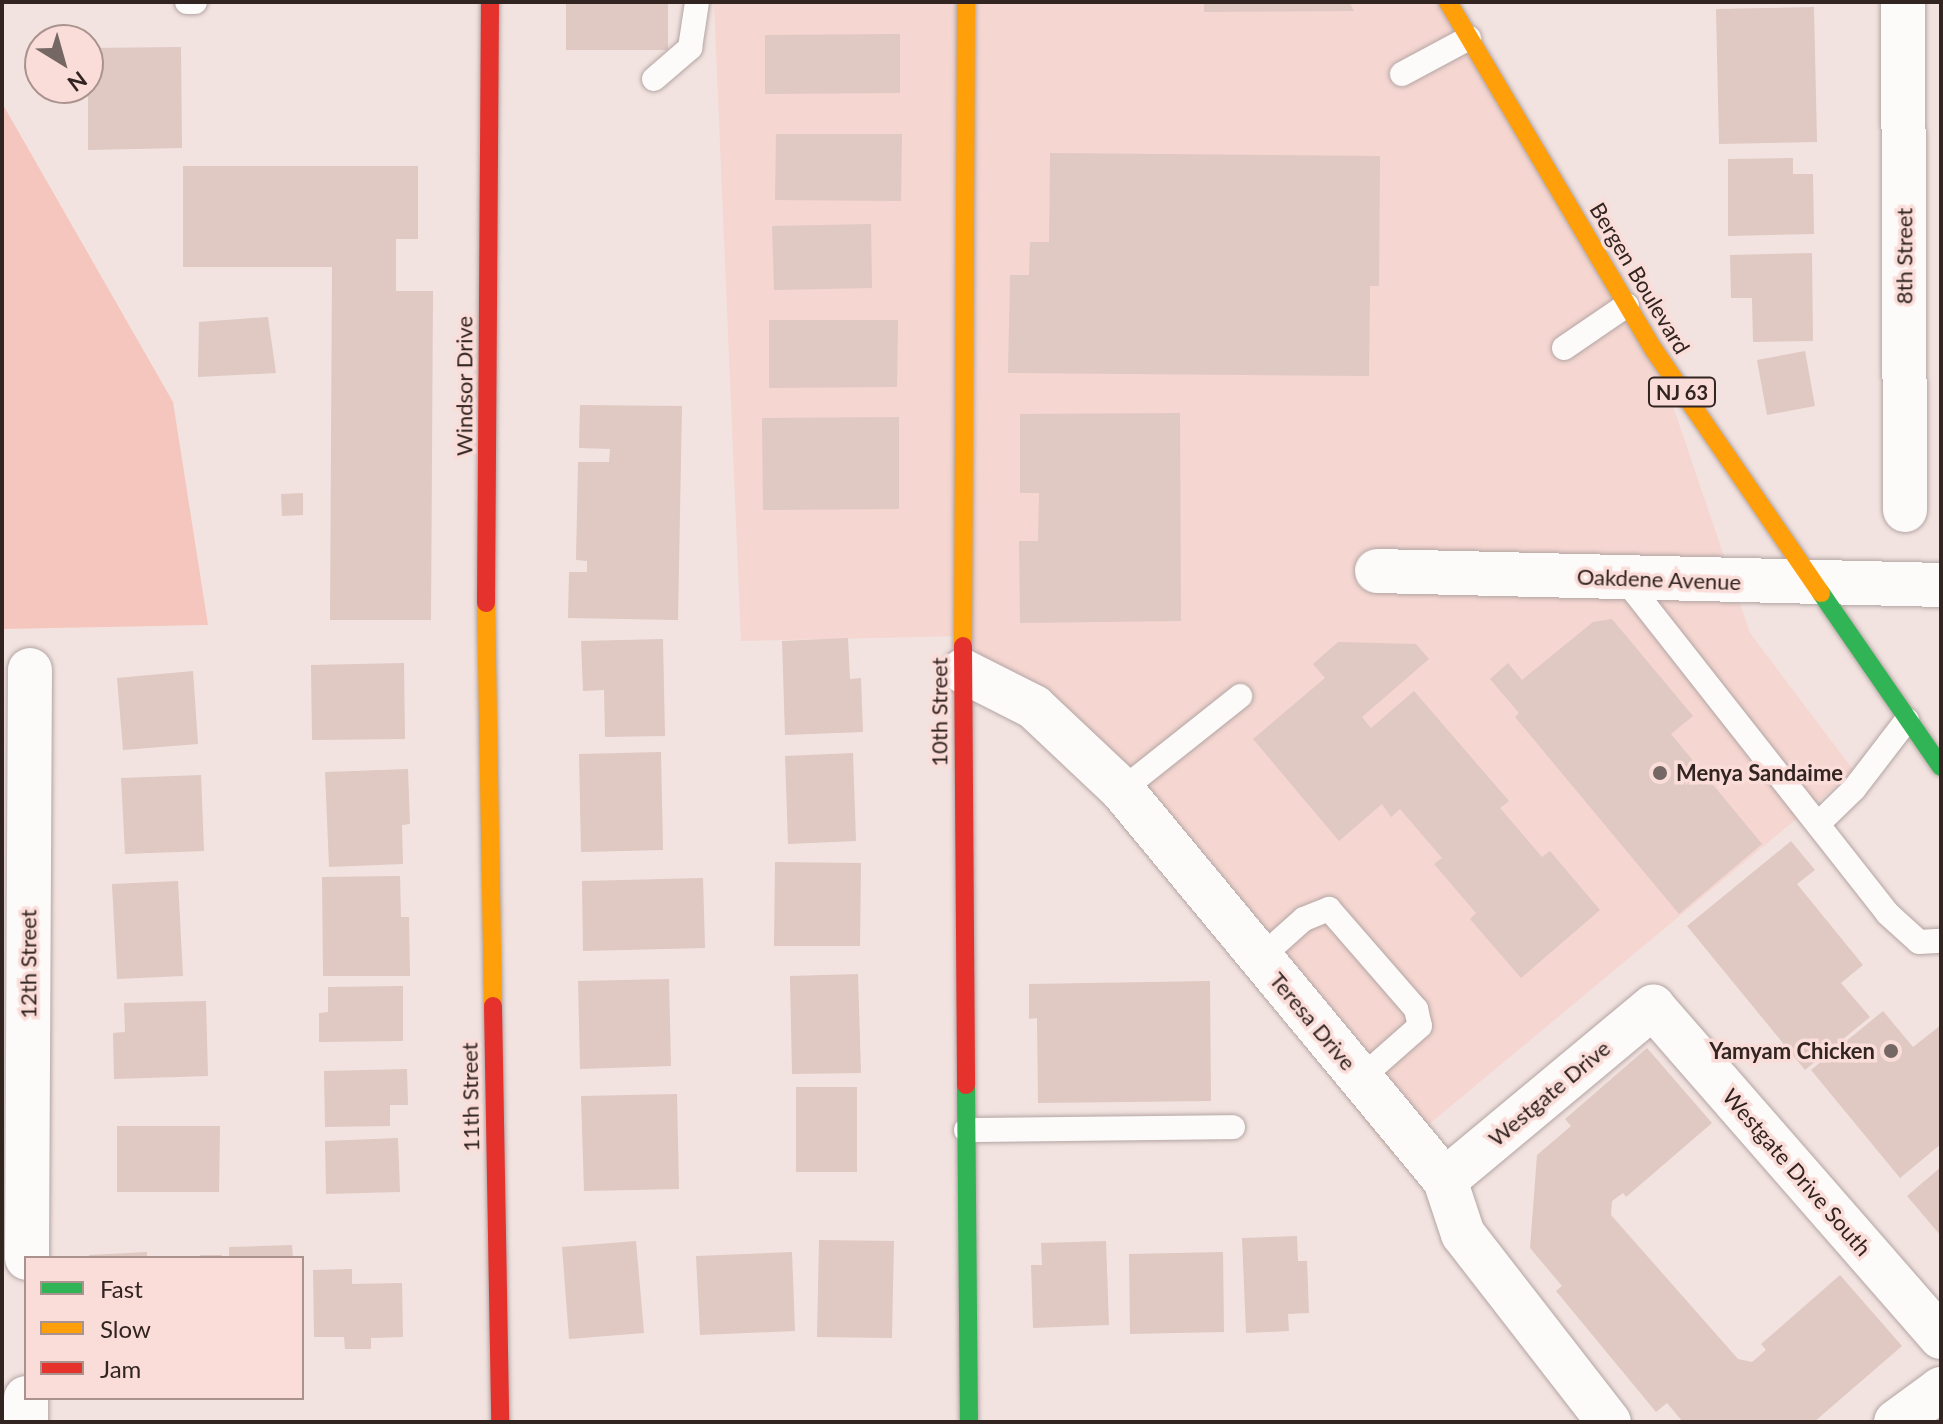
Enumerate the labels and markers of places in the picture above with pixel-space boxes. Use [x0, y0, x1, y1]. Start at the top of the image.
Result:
place label: Menya Sandaime [1676, 760, 1843, 786]
marker: Menya Sandaime [1651, 764, 1669, 782]
place label: Yamyam Chicken [1709, 1038, 1875, 1064]
marker: Yamyam Chicken [1882, 1042, 1900, 1060]

